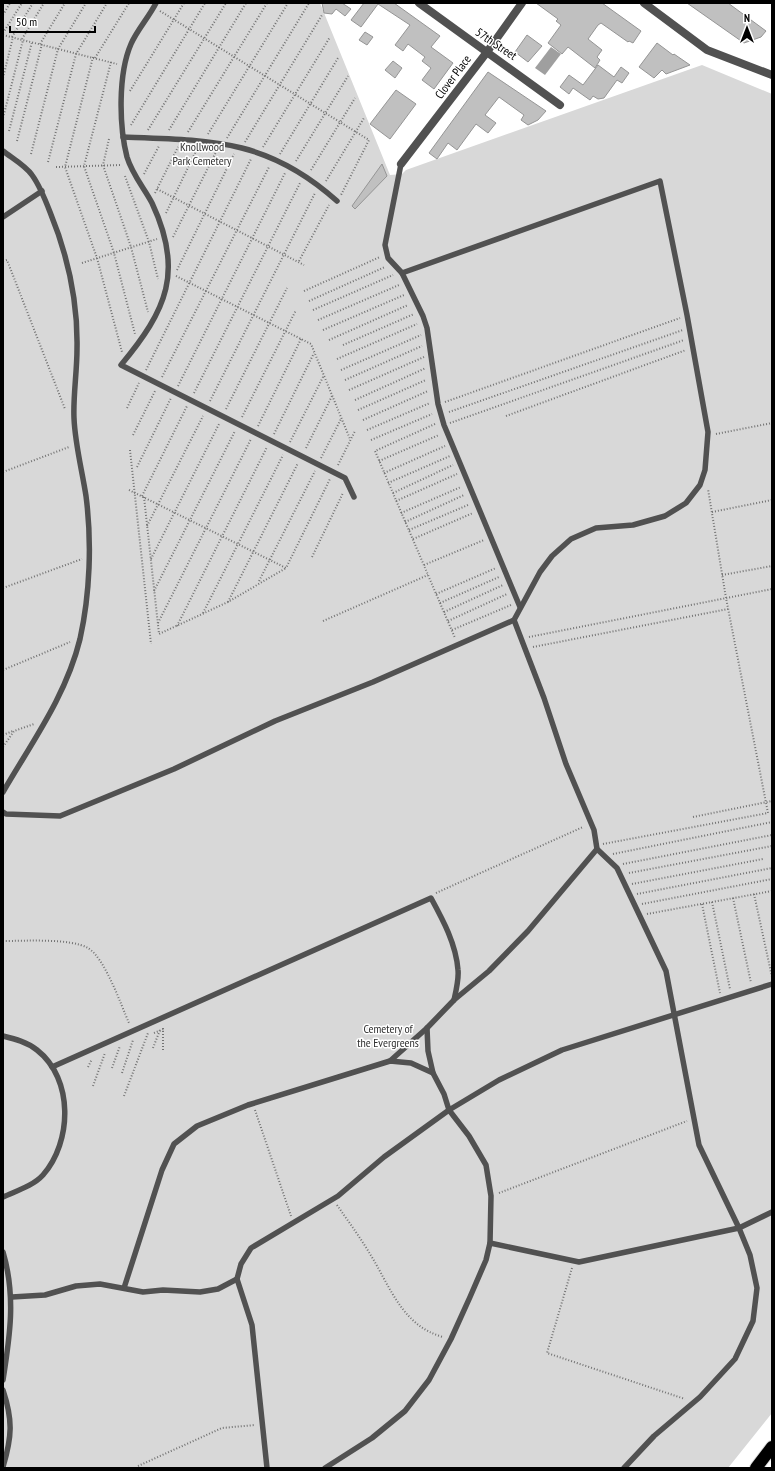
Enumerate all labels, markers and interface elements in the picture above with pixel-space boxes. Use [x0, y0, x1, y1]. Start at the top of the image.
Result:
scale bar [10, 8, 95, 34]
north arrow [727, 8, 767, 48]
text: N [744, 11, 750, 25]
text: 50 m [16, 14, 37, 29]
street label: 57th Street [473, 24, 520, 63]
street label: Clover Place [431, 52, 474, 102]
park label: Knollwood Park Cemetery [173, 139, 232, 168]
park label: Cemetery of the Evergreens [357, 1021, 419, 1050]

